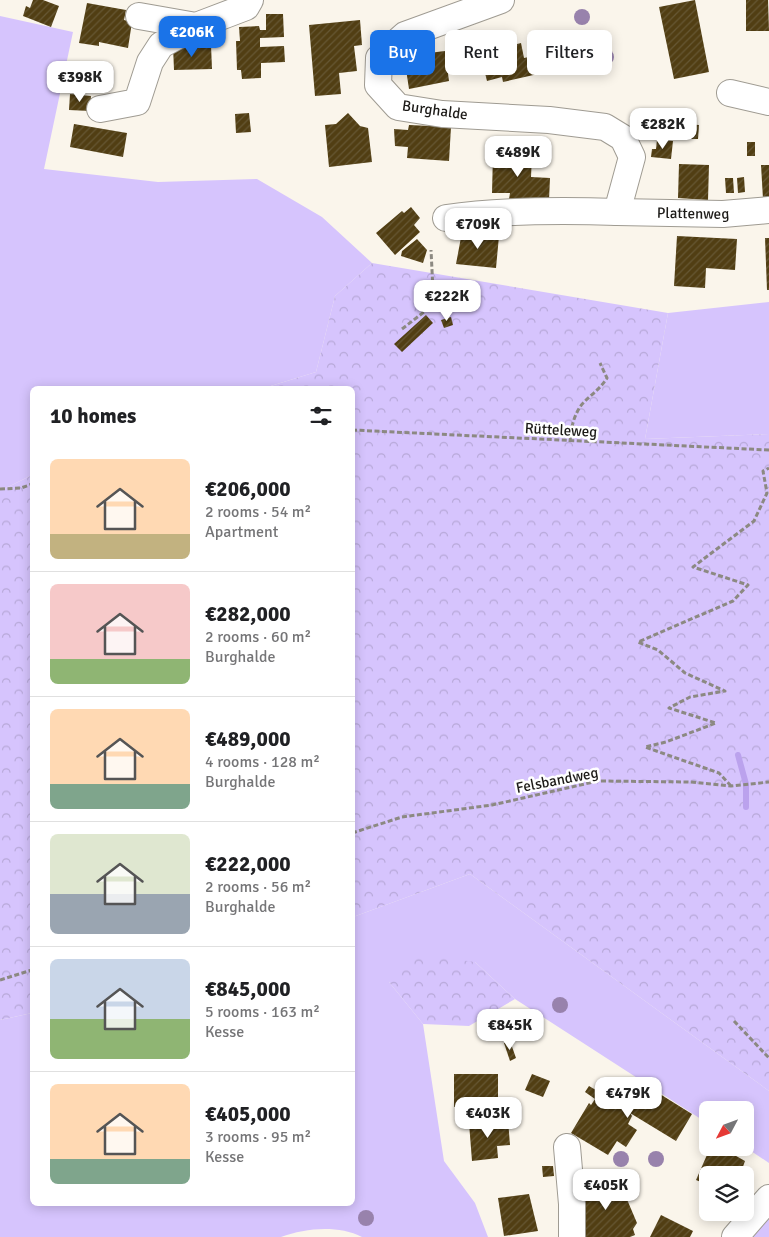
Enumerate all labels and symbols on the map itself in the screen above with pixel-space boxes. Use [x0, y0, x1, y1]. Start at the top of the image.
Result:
pin: €206K [157, 15, 227, 58]
pin: €398K [45, 61, 115, 103]
street label: Burghalde [401, 96, 469, 124]
pin: €282K [628, 108, 698, 150]
pin: €489K [483, 136, 553, 178]
street label: Plattenweg [657, 204, 730, 223]
pin: €709K [443, 208, 513, 250]
pin: €222K [412, 280, 482, 322]
street label: Rütteleweg [524, 419, 598, 441]
street label: Felsbandweg [514, 763, 600, 797]
pin: €845K [475, 1008, 545, 1051]
pin: €479K [593, 1076, 663, 1119]
pin: €403K [453, 1096, 523, 1139]
north arrow [699, 1101, 754, 1156]
pin: €405K [571, 1168, 641, 1211]

